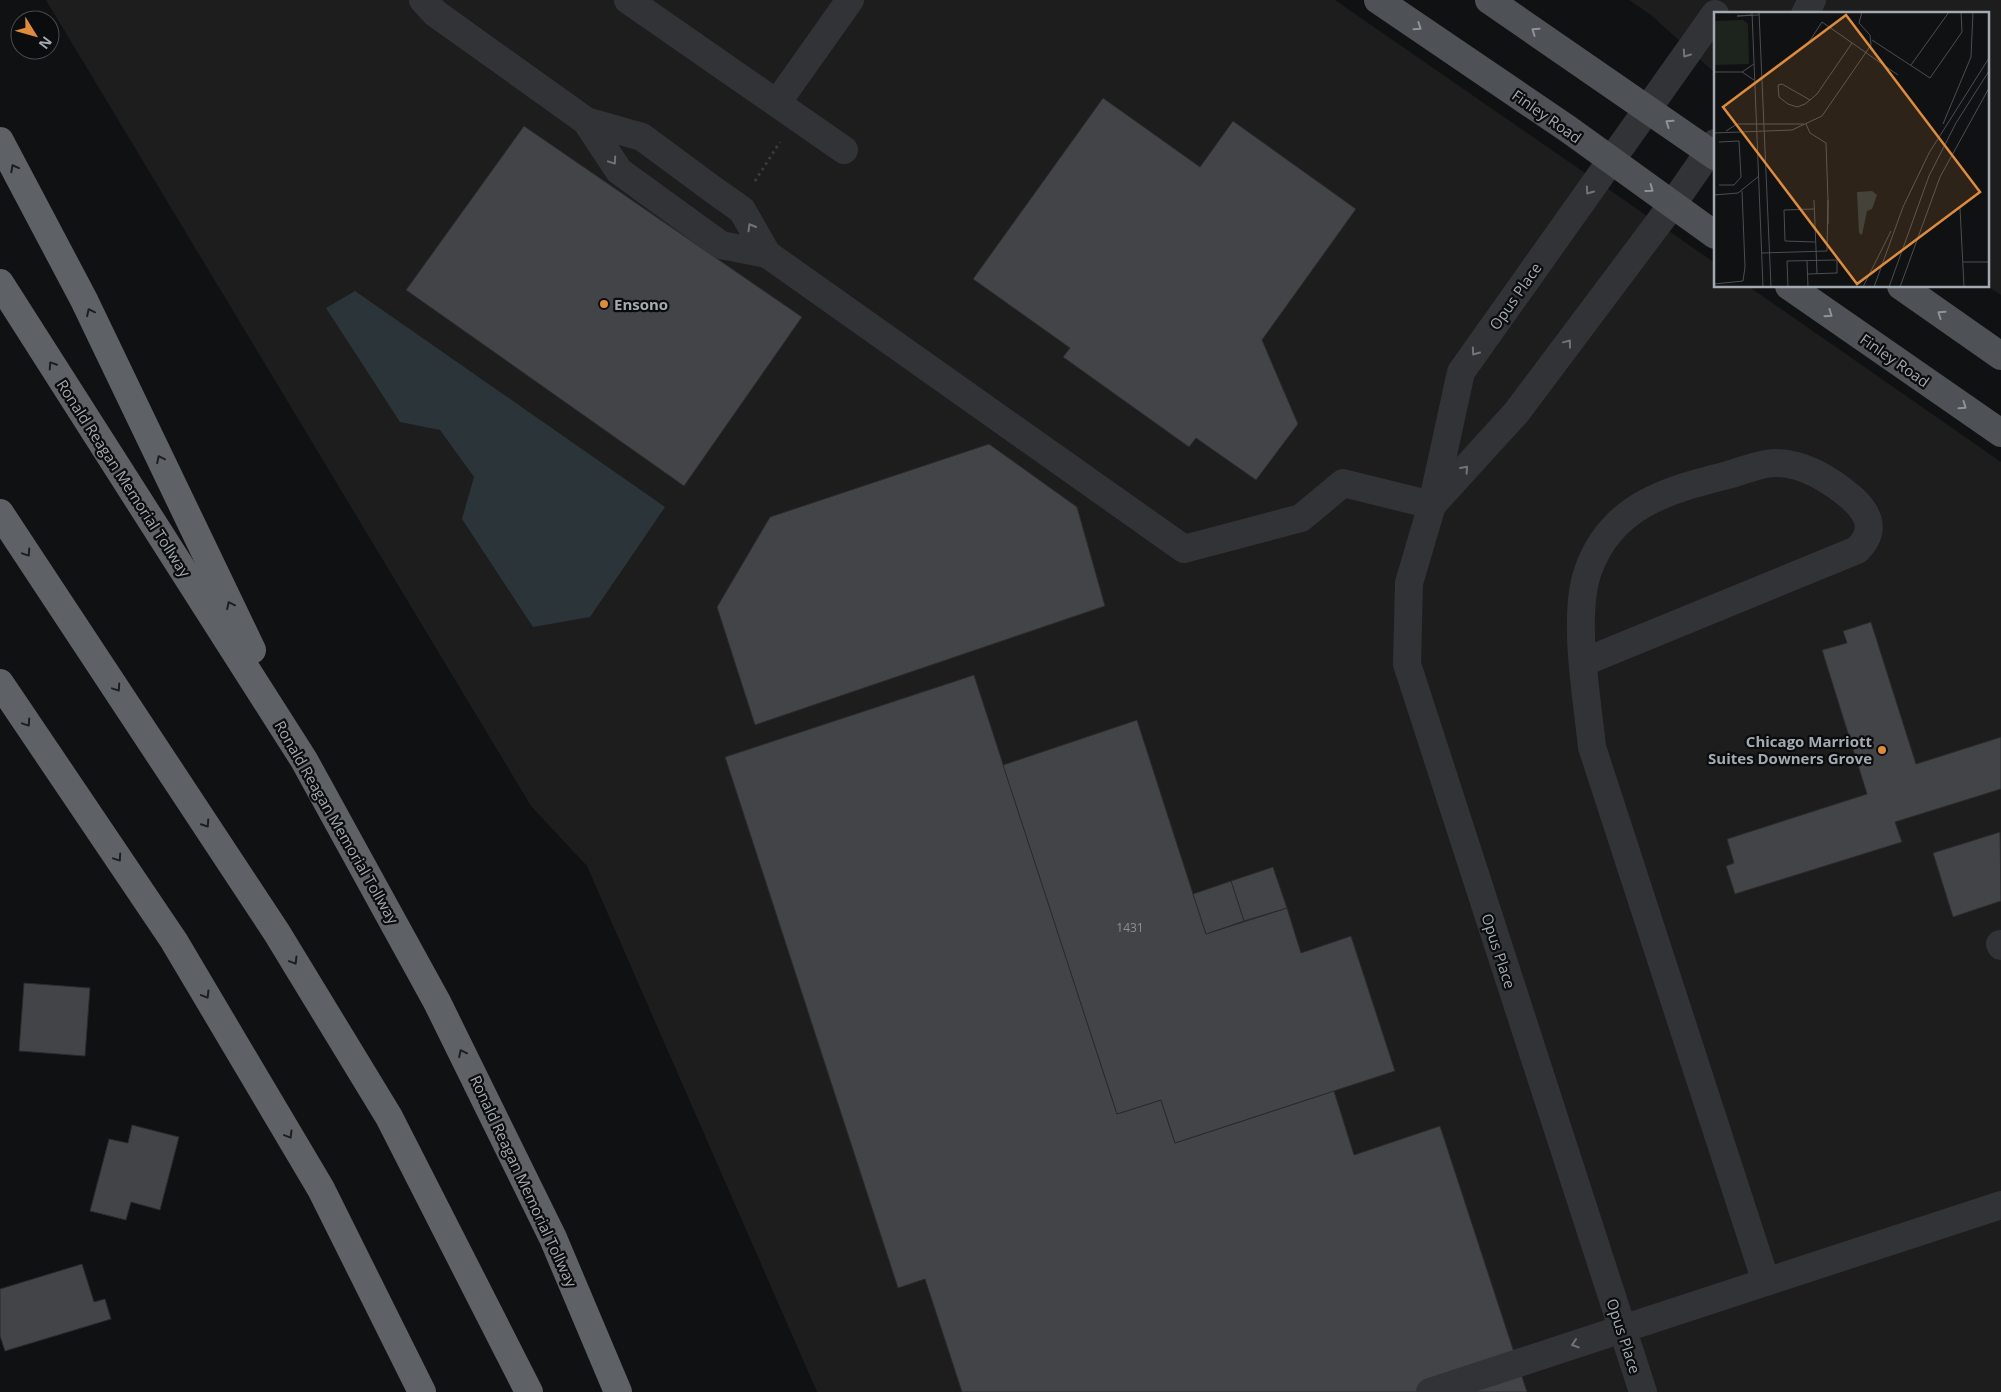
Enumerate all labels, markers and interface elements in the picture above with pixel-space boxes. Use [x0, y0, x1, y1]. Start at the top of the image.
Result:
north arrow [10, 10, 60, 60]
inset map [1714, 12, 1988, 288]
one-way arrow [1413, 21, 1422, 31]
one-way arrow [1531, 28, 1541, 37]
text: N [35, 33, 57, 53]
one-way arrow [1684, 48, 1692, 57]
street label: Finley Road [1508, 85, 1586, 147]
one-way arrow [1666, 121, 1675, 129]
one-way arrow [607, 155, 616, 165]
one-way arrow [10, 164, 20, 173]
one-way arrow [1644, 183, 1654, 192]
one-way arrow [1586, 185, 1595, 195]
one-way arrow [748, 224, 758, 233]
street label: Opus Place [1484, 258, 1546, 334]
place label: Ensono [614, 294, 668, 314]
marker: Ensono [598, 298, 610, 310]
one-way arrow [85, 308, 96, 317]
one-way arrow [1823, 308, 1833, 317]
one-way arrow [1937, 311, 1947, 320]
street label: Finley Road [1856, 329, 1934, 391]
one-way arrow [1562, 340, 1570, 349]
one-way arrow [1472, 346, 1481, 356]
one-way arrow [49, 361, 58, 370]
street label: Ronald Reagan Memorial Tollway [53, 376, 196, 581]
one-way arrow [1957, 400, 1967, 409]
one-way arrow [156, 455, 166, 464]
one-way arrow [1459, 465, 1468, 474]
one-way arrow [21, 547, 30, 557]
one-way arrow [226, 601, 236, 610]
one-way arrow [111, 683, 120, 692]
street label: Ronald Reagan Memorial Tollway [270, 717, 404, 928]
one-way arrow [21, 718, 30, 727]
place label: Chicago Marriott Suites Downers Grove [1708, 731, 1872, 768]
marker: Chicago Marriott Suites Downers Grove [1876, 744, 1888, 756]
one-way arrow [200, 819, 209, 828]
one-way arrow [112, 852, 121, 862]
street label: Opus Place [1477, 911, 1521, 991]
house number: 1431 [1116, 919, 1144, 936]
one-way arrow [288, 956, 297, 965]
one-way arrow [199, 989, 209, 998]
one-way arrow [458, 1049, 468, 1058]
street label: Ronald Reagan Memorial Tollway [466, 1072, 582, 1291]
one-way arrow [282, 1129, 292, 1138]
street label: Opus Place [1602, 1296, 1646, 1376]
one-way arrow [1571, 1338, 1580, 1348]

